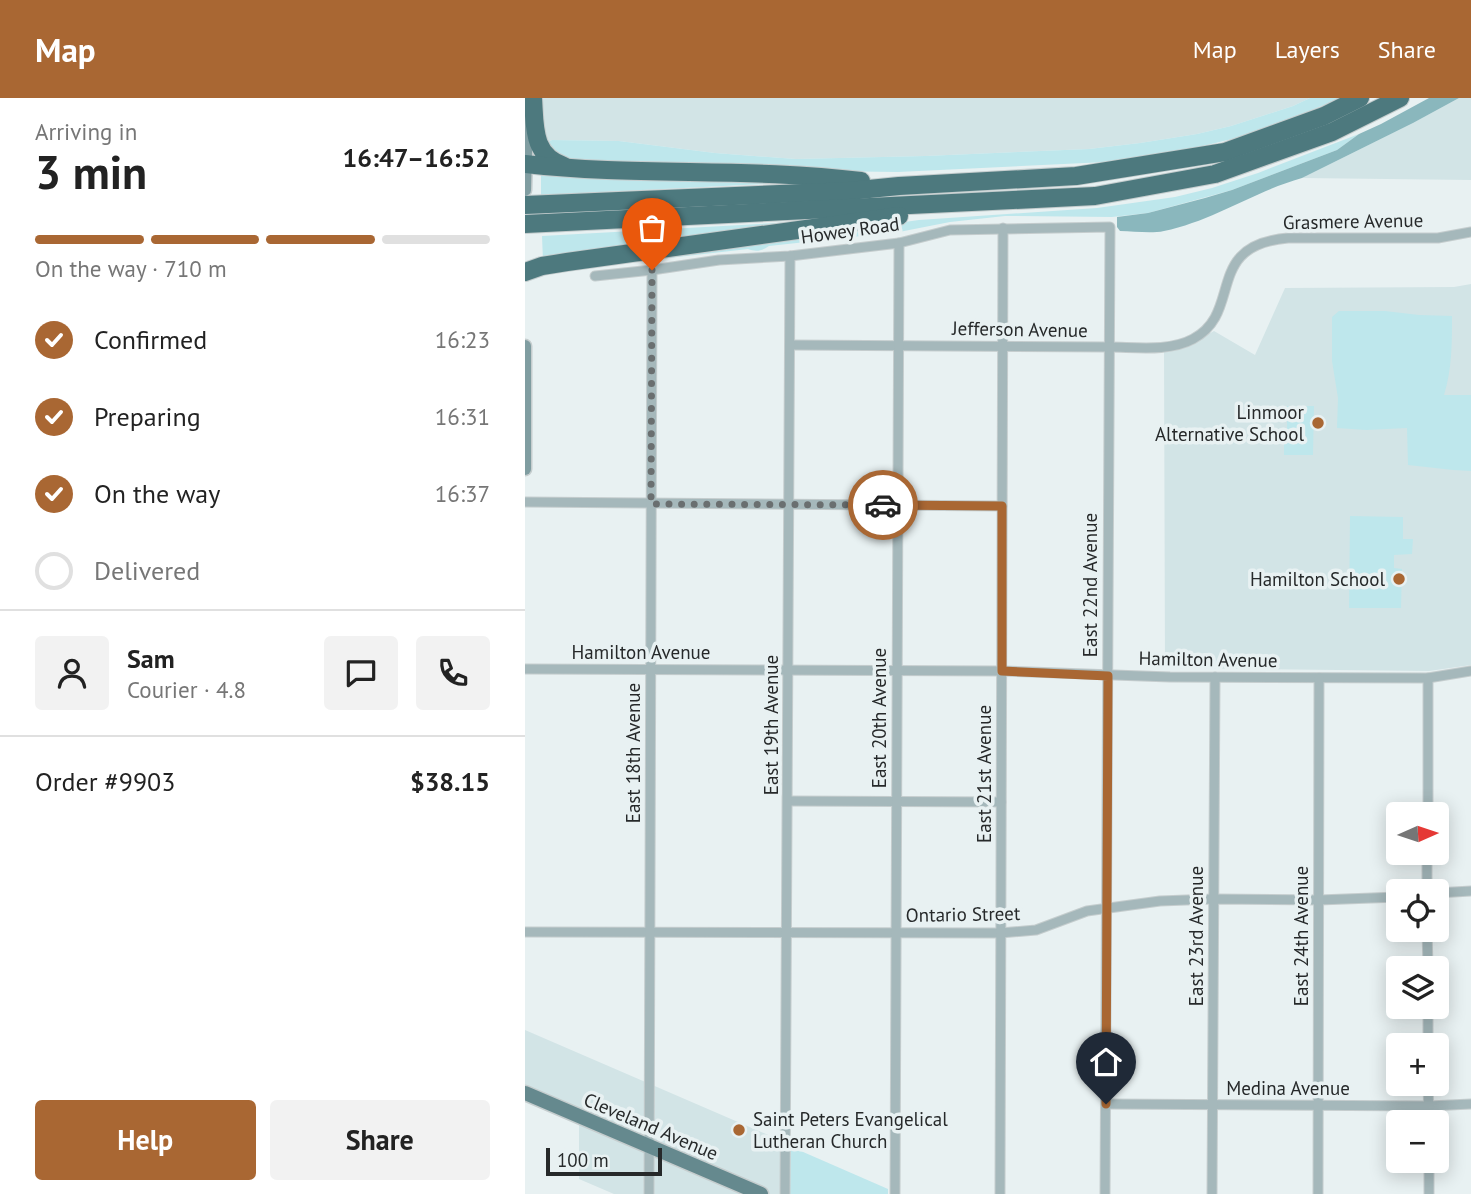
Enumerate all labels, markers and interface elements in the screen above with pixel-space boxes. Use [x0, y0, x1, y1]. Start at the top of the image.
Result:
text: Map [35, 28, 96, 71]
text: Map [1193, 34, 1237, 65]
text: Layers [1275, 34, 1340, 65]
text: Share [1378, 34, 1436, 65]
text: Arriving in [35, 117, 137, 146]
text: 16:47–16:52 [343, 141, 490, 174]
text: 3 min [35, 142, 147, 202]
pin [622, 198, 682, 270]
street label: Grasmere Avenue [1283, 208, 1423, 234]
icon: bag [633, 209, 671, 247]
street label: Howey Road [799, 211, 901, 249]
text: On the way · 710 m [35, 254, 227, 283]
street label: Jefferson Avenue [951, 316, 1088, 342]
icon: check [35, 321, 73, 359]
text: Confirmed [94, 323, 207, 356]
text: 16:23 [435, 325, 490, 354]
icon: check [35, 398, 73, 436]
text: Preparing [94, 400, 201, 433]
place label: Linmoor Alternative School [1155, 400, 1305, 446]
text: 16:31 [435, 402, 490, 431]
marker: Linmoor Alternative School [1310, 415, 1326, 431]
courier [848, 470, 918, 540]
icon: check [35, 475, 73, 513]
text: On the way [94, 477, 220, 510]
text: 16:37 [435, 479, 490, 508]
icon: car [864, 486, 902, 524]
street label: East 22nd Avenue [1078, 513, 1102, 657]
text: Delivered [94, 554, 200, 587]
place label: Hamilton School [1250, 567, 1385, 591]
marker: Hamilton School [1391, 571, 1407, 587]
button: person [35, 636, 109, 710]
button: chat [324, 636, 398, 710]
button: phone [416, 636, 490, 710]
street label: Hamilton Avenue [572, 640, 710, 664]
text: Sam [127, 642, 175, 675]
street label: Hamilton Avenue [1138, 646, 1278, 672]
street label: East 20th Avenue [867, 648, 891, 788]
street label: East 19th Avenue [759, 655, 783, 795]
text: Courier · 4.8 [127, 675, 246, 704]
street label: East 18th Avenue [621, 683, 645, 823]
street label: East 21st Avenue [972, 705, 996, 843]
text: Order #9903 [35, 765, 175, 798]
text: $38.15 [410, 765, 490, 798]
north arrow [1386, 802, 1449, 864]
map controls [1386, 802, 1449, 1173]
street label: East 23rd Avenue [1184, 866, 1208, 1006]
street label: East 24th Avenue [1289, 866, 1313, 1006]
button: locate [1386, 879, 1449, 942]
street label: Ontario Street [906, 901, 1021, 927]
button: layers [1386, 956, 1449, 1019]
pin [1076, 1032, 1136, 1104]
button: + [1386, 1033, 1449, 1096]
icon: home [1087, 1043, 1125, 1081]
street label: Medina Avenue [1226, 1076, 1350, 1100]
street label: Cleveland Avenue [580, 1087, 722, 1165]
button: Help [35, 1100, 256, 1180]
button: Share [270, 1100, 490, 1180]
place label: Saint Peters Evangelical Lutheran Church [753, 1107, 948, 1153]
button: − [1386, 1110, 1449, 1173]
marker: Saint Peters Evangelical Lutheran Church [731, 1122, 747, 1138]
scale bar [546, 1145, 661, 1177]
text: 100 m [557, 1148, 609, 1172]

